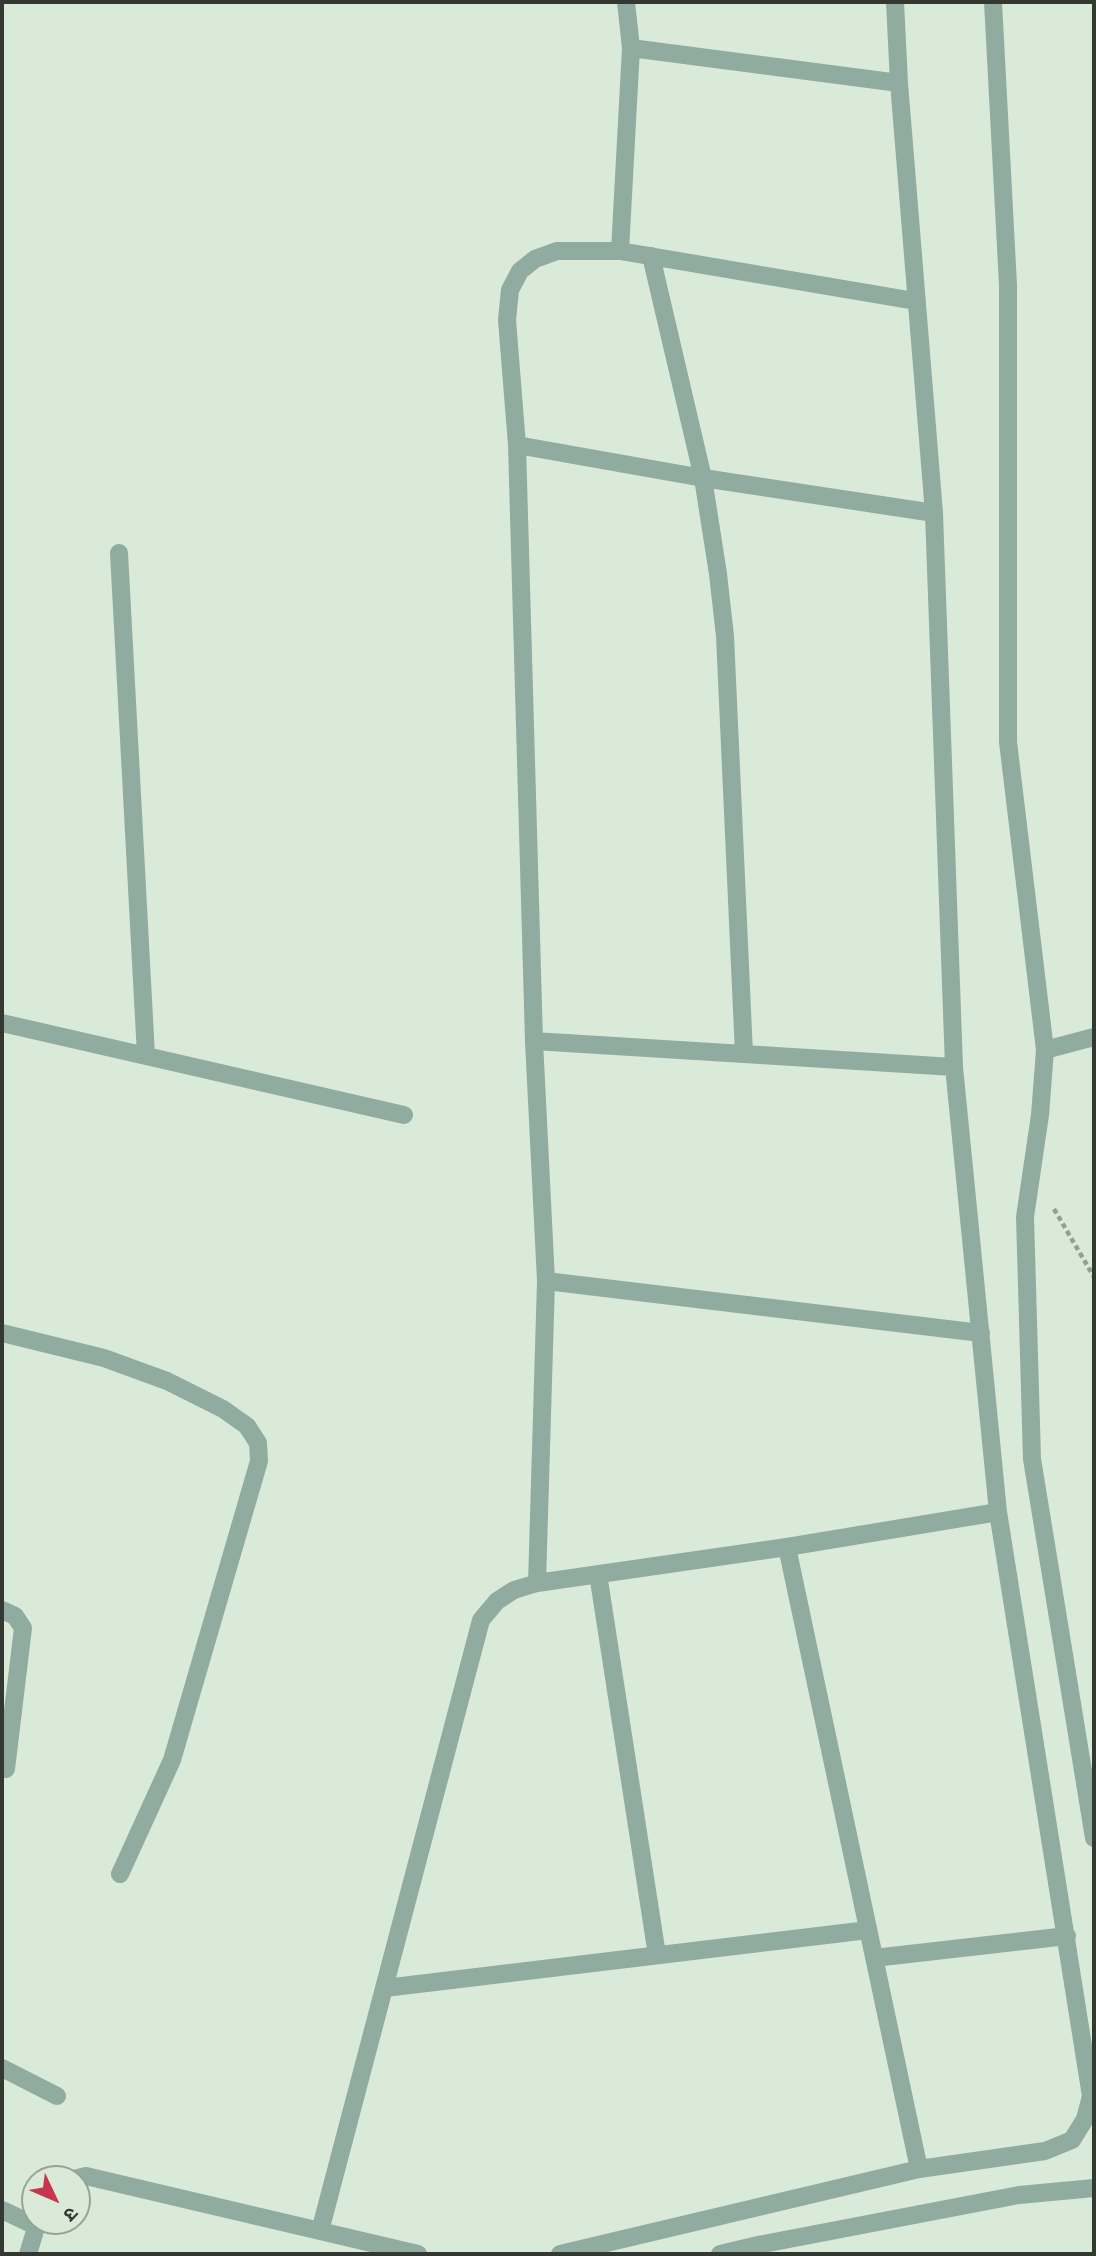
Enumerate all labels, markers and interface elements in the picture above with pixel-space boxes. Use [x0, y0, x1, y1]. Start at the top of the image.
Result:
north arrow [21, 2165, 91, 2235]
text: उ [59, 2203, 81, 2224]

